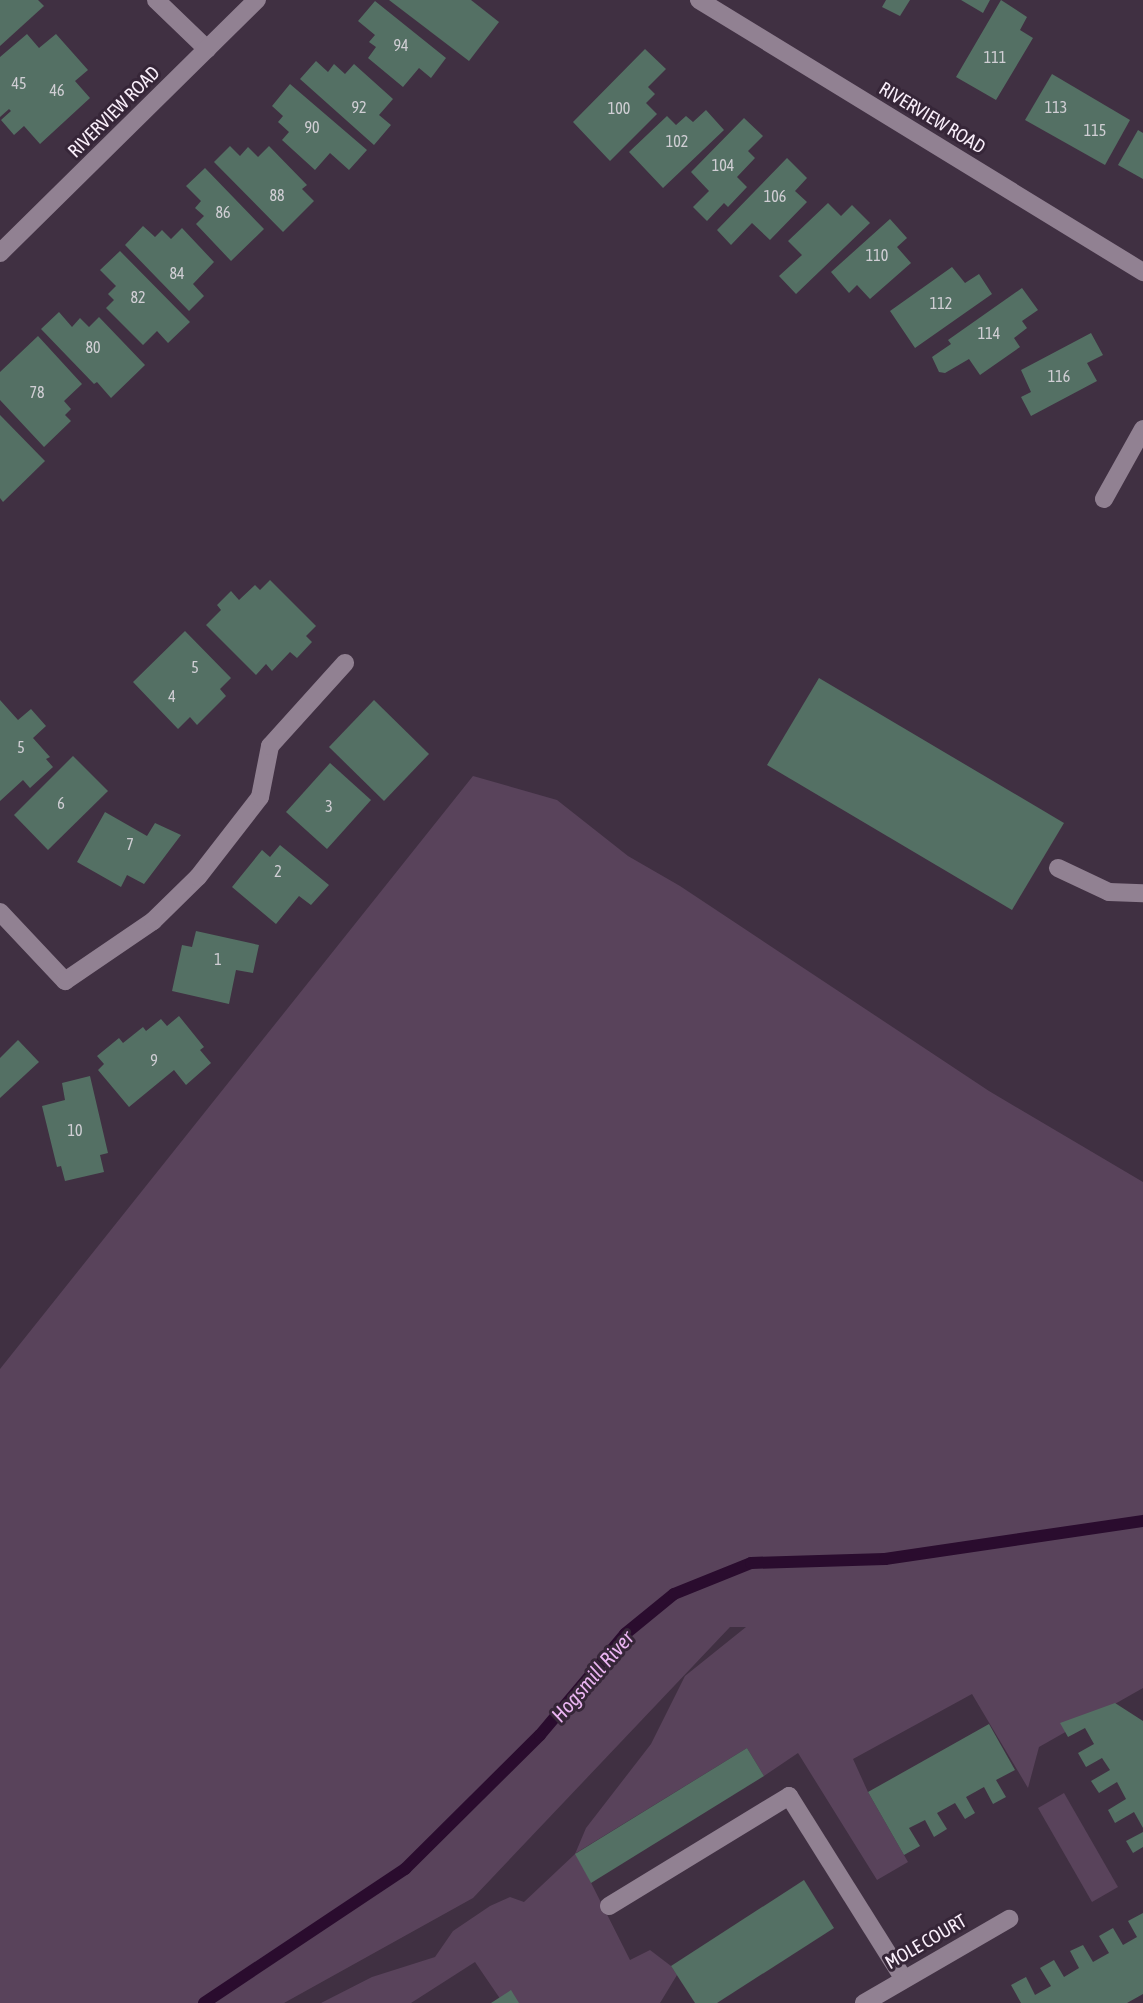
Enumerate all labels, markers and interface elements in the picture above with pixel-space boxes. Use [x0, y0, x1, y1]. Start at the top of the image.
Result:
house number: 94 [393, 35, 409, 55]
house number: 111 [984, 47, 1006, 67]
street label: RIVERVIEW ROAD [63, 61, 165, 163]
house number: 45 [11, 73, 27, 93]
street label: RIVERVIEW ROAD [875, 77, 989, 159]
house number: 46 [49, 80, 65, 100]
house number: 92 [351, 97, 367, 117]
house number: 113 [1045, 97, 1067, 117]
house number: 100 [608, 98, 630, 118]
house number: 90 [304, 117, 320, 137]
house number: 115 [1084, 120, 1106, 140]
house number: 102 [666, 131, 688, 151]
house number: 104 [712, 155, 734, 175]
house number: 88 [269, 185, 285, 205]
house number: 106 [764, 186, 786, 206]
house number: 86 [215, 202, 231, 222]
house number: 110 [866, 245, 888, 265]
house number: 84 [169, 263, 185, 283]
house number: 82 [130, 287, 146, 307]
house number: 112 [930, 293, 952, 313]
house number: 114 [978, 323, 1000, 343]
house number: 80 [85, 337, 101, 357]
house number: 116 [1048, 366, 1070, 386]
house number: 78 [29, 382, 45, 402]
house number: 5 [191, 657, 199, 677]
house number: 4 [168, 686, 176, 706]
house number: 5 [17, 737, 25, 757]
house number: 6 [57, 793, 65, 813]
house number: 3 [325, 796, 333, 816]
house number: 7 [126, 834, 134, 854]
house number: 2 [274, 861, 282, 881]
house number: 1 [214, 949, 222, 969]
house number: 9 [150, 1050, 158, 1070]
house number: 10 [67, 1120, 83, 1140]
water label: Hogsmill River [545, 1625, 639, 1727]
street label: MOLE COURT [881, 1910, 971, 1974]

